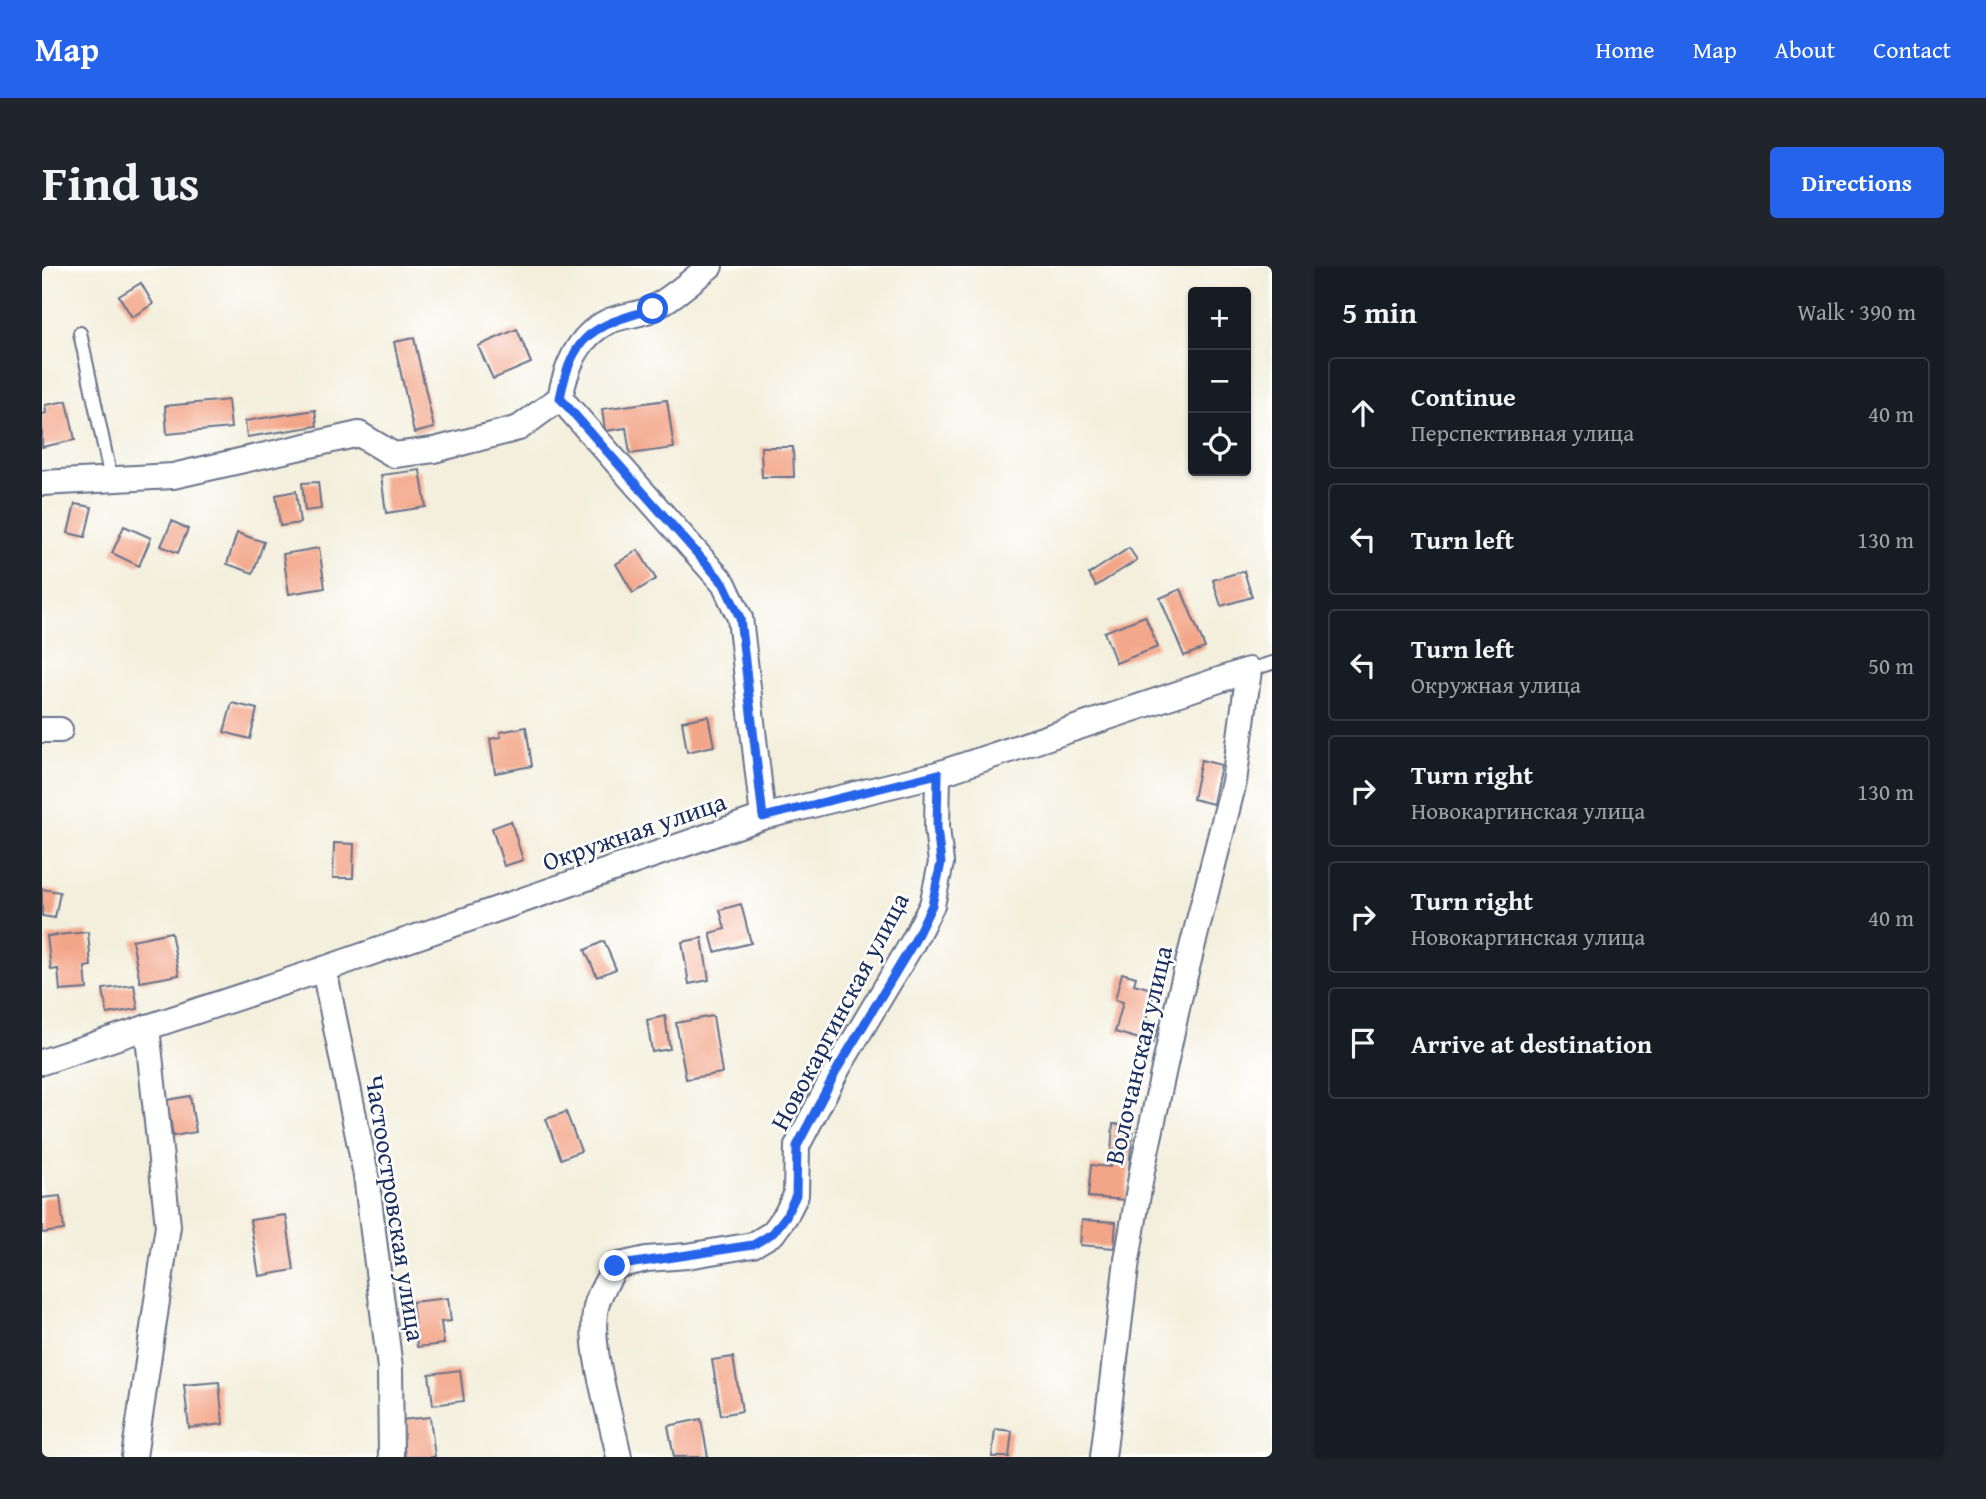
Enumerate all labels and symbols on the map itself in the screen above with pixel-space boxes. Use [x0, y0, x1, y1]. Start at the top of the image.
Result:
route start [637, 293, 668, 324]
street label: Окружная улица [537, 781, 732, 881]
street label: Новокаргинская улица [760, 884, 919, 1137]
street label: Волочанская улица [1094, 941, 1182, 1168]
street label: Частоостровская улица [356, 1072, 436, 1345]
route end [599, 1250, 630, 1281]

